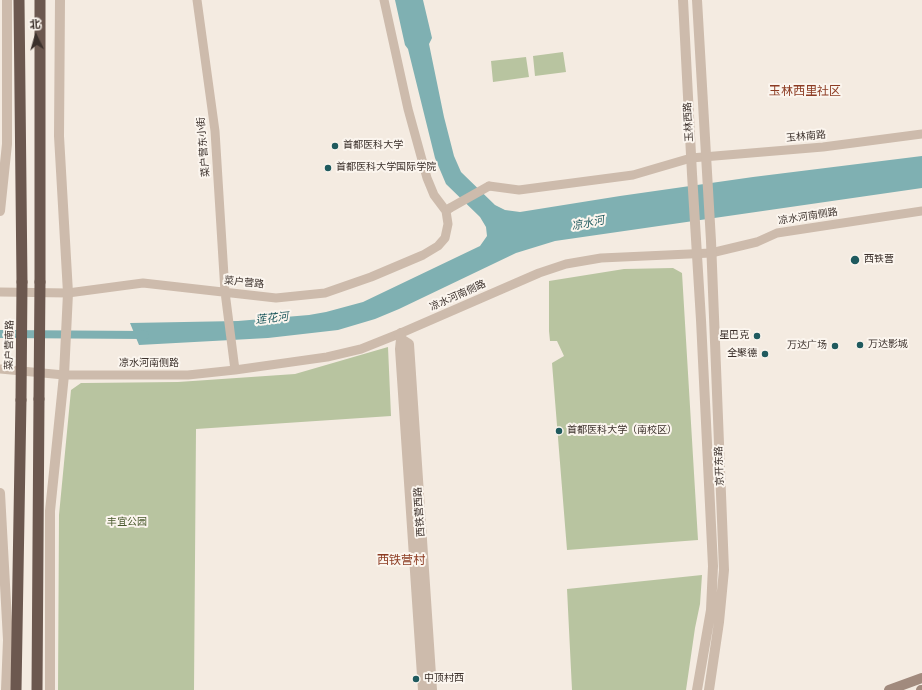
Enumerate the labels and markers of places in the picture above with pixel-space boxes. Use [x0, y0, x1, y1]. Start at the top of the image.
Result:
place label: 首都医科大学 [343, 140, 403, 152]
marker: 首都医科大学 [330, 141, 340, 151]
place label: 首都医科大学国际学院 [336, 162, 436, 174]
marker: 首都医科大学国际学院 [323, 163, 333, 173]
marker: 西铁营 [849, 254, 861, 266]
place label: 西铁营 [864, 254, 894, 266]
place label: 星巴克 [719, 330, 749, 342]
marker: 星巴克 [752, 331, 762, 341]
place label: 万达影城 [868, 339, 908, 351]
place label: 万达广场 [787, 340, 827, 352]
marker: 万达影城 [855, 340, 865, 350]
marker: 万达广场 [830, 341, 840, 351]
place label: 全聚德 [727, 348, 757, 360]
marker: 全聚德 [760, 349, 770, 359]
place label: 首都医科大学（南校区） [567, 425, 677, 437]
marker: 首都医科大学（南校区） [554, 426, 564, 436]
place label: 中顶村西 [424, 673, 464, 685]
marker: 中顶村西 [411, 674, 421, 684]

